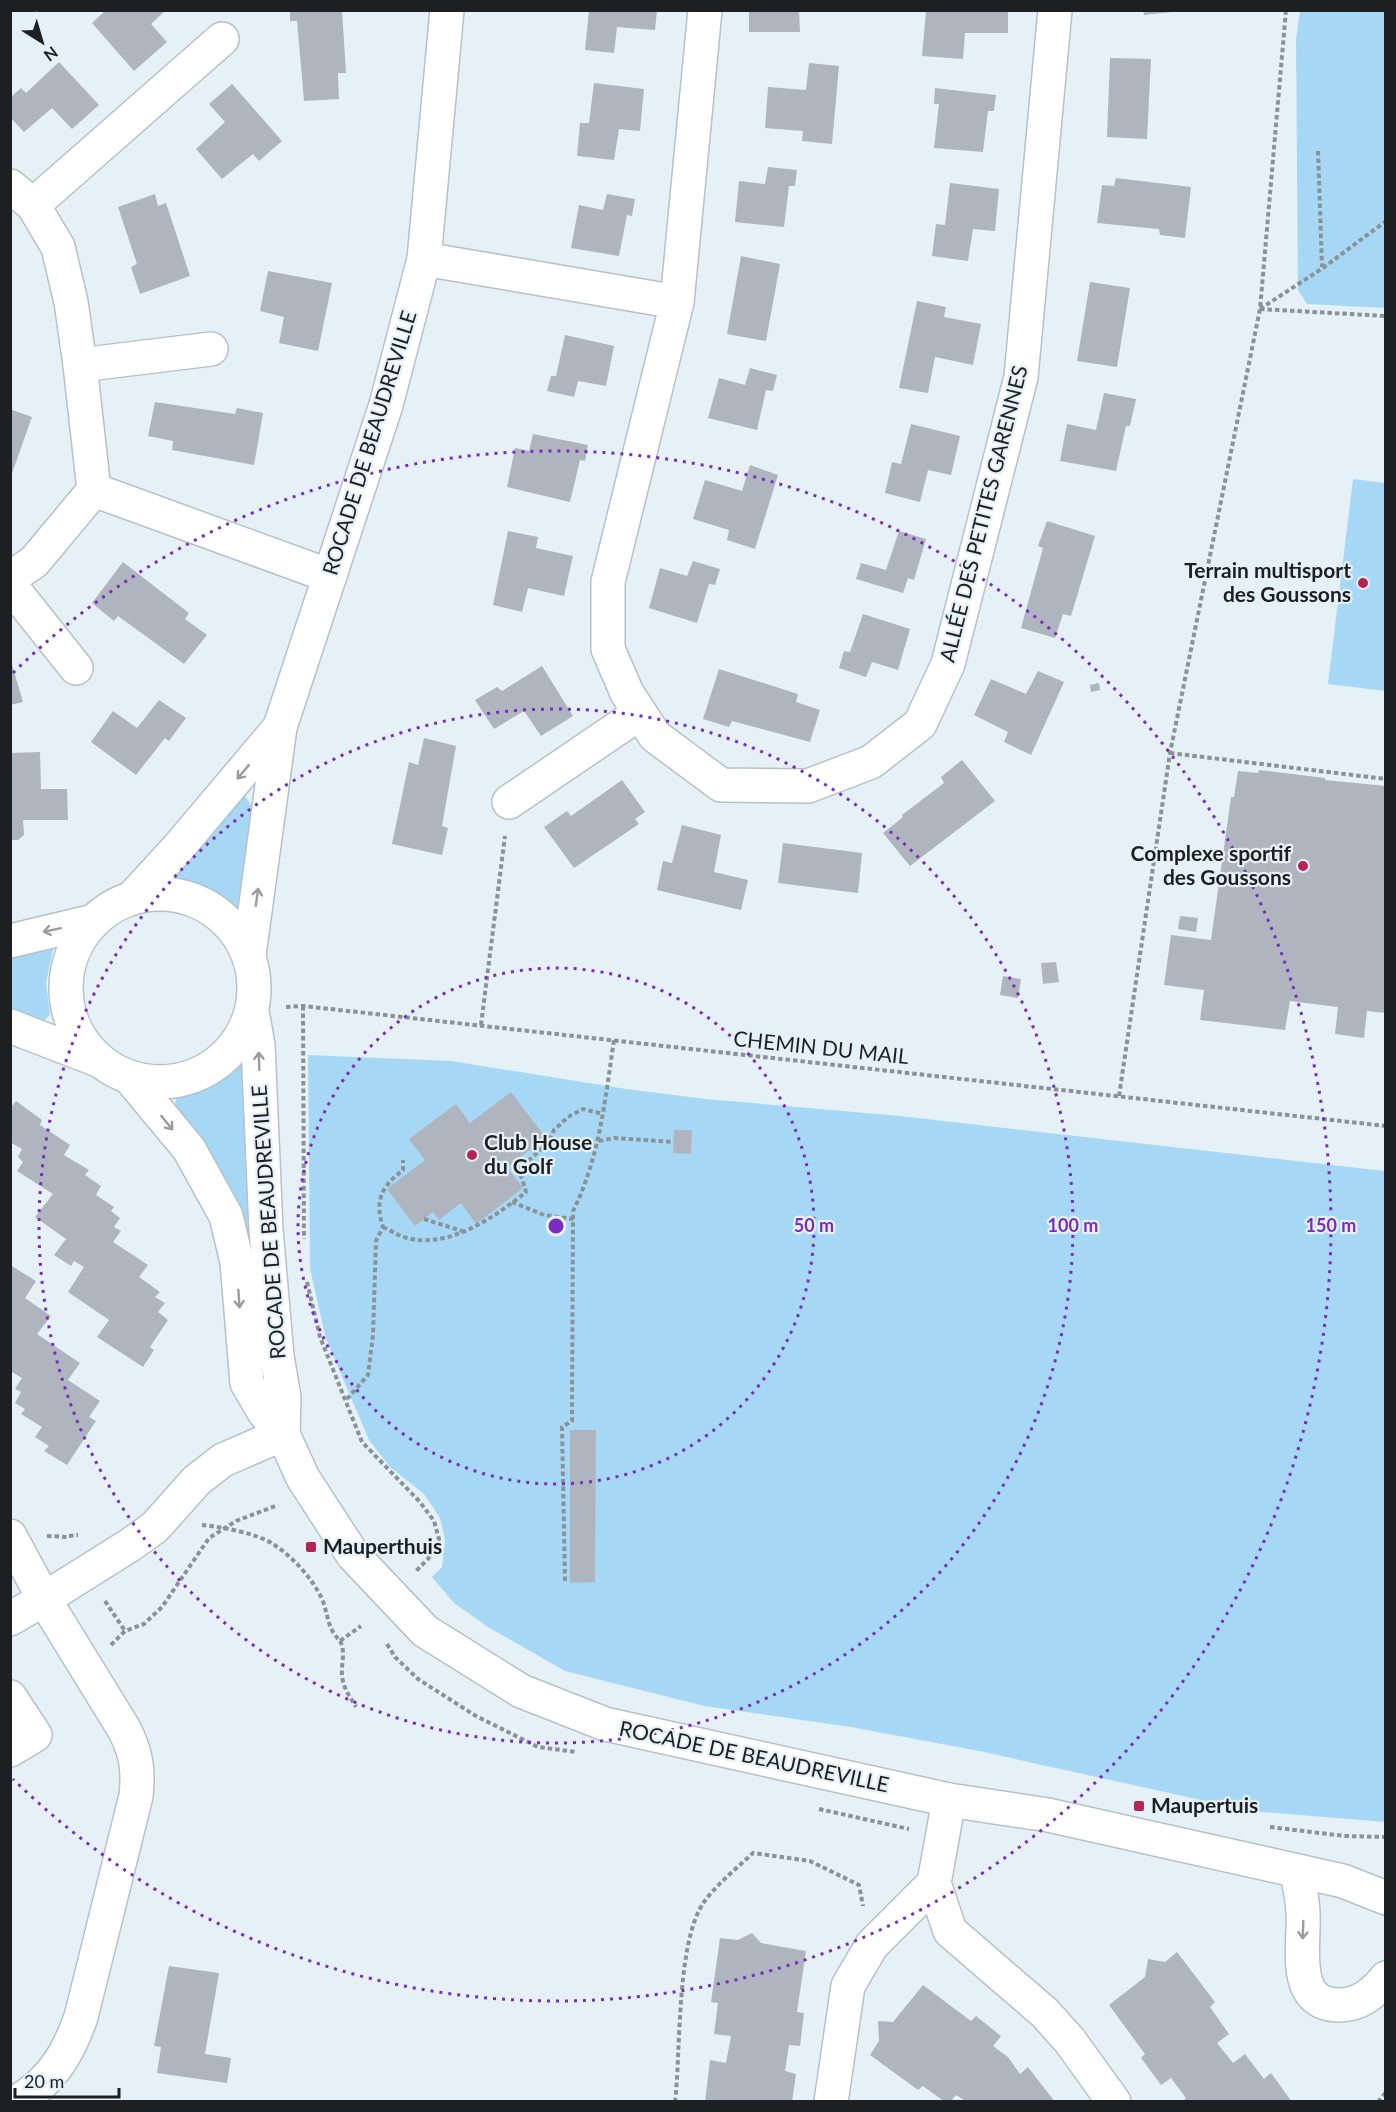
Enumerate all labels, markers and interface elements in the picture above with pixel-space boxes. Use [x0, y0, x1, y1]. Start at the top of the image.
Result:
north arrow [12, 12, 72, 72]
text: N [41, 43, 62, 66]
street label: ROCADE DE BEAUDREVILLE [316, 307, 421, 578]
street label: ALLÉE DES PETITES GARENNES [934, 363, 1032, 665]
place label: Terrain multisport des Goussons [1184, 557, 1351, 606]
marker: Terrain multisport des Goussons [1356, 576, 1370, 590]
one-way arrow [236, 764, 250, 779]
place label: Complexe sportif des Goussons [1131, 840, 1291, 889]
marker: Complexe sportif des Goussons [1296, 859, 1310, 873]
one-way arrow [252, 888, 263, 907]
one-way arrow [43, 925, 62, 936]
street label: CHEMIN DU MAIL [732, 1025, 910, 1068]
one-way arrow [253, 1052, 264, 1072]
street label: ROCADE DE BEAUDREVILLE [245, 1084, 290, 1360]
one-way arrow [161, 1115, 174, 1131]
place label: Club House du Golf [484, 1129, 592, 1178]
marker: Club House du Golf [465, 1148, 479, 1162]
text: 50 m [794, 1214, 834, 1236]
text: 100 m [1048, 1214, 1098, 1236]
text: 150 m [1306, 1214, 1356, 1236]
centre of rings [546, 1216, 566, 1236]
one-way arrow [234, 1289, 245, 1309]
place label: Mauperthuis [323, 1533, 442, 1558]
marker: Mauperthuis [304, 1540, 318, 1554]
street label: ROCADE DE BEAUDREVILLE [617, 1715, 891, 1796]
place label: Maupertuis [1151, 1792, 1258, 1817]
marker: Maupertuis [1132, 1799, 1146, 1813]
one-way arrow [1297, 1920, 1308, 1940]
scale bar [15, 2061, 118, 2099]
text: 20 m [24, 2070, 64, 2092]

